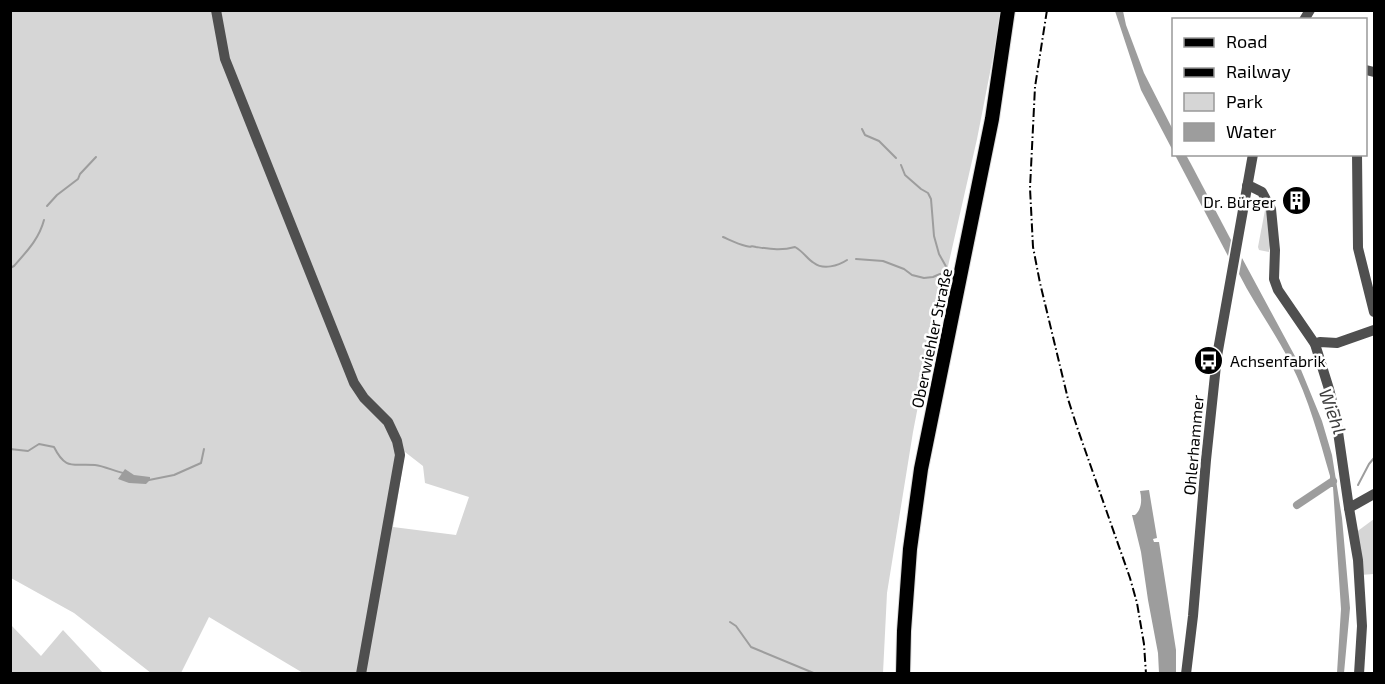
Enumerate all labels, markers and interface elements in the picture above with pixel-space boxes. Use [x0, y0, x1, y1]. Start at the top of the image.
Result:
legend [1172, 18, 1367, 156]
text: Road [1226, 30, 1267, 52]
text: Railway [1226, 60, 1291, 82]
text: Park [1226, 90, 1263, 112]
text: Water [1226, 120, 1276, 142]
building icon: Dr. Bürger [1281, 185, 1313, 217]
place label: Dr. Bürger [1203, 192, 1277, 211]
street label: Oberwiehler Straße [907, 266, 955, 410]
bus stop icon: Achsenfabrik [1193, 344, 1225, 376]
place label: Achsenfabrik [1230, 351, 1326, 370]
water label: Wiehl [1315, 385, 1351, 437]
street label: Ohlerhammer [1179, 393, 1207, 496]

